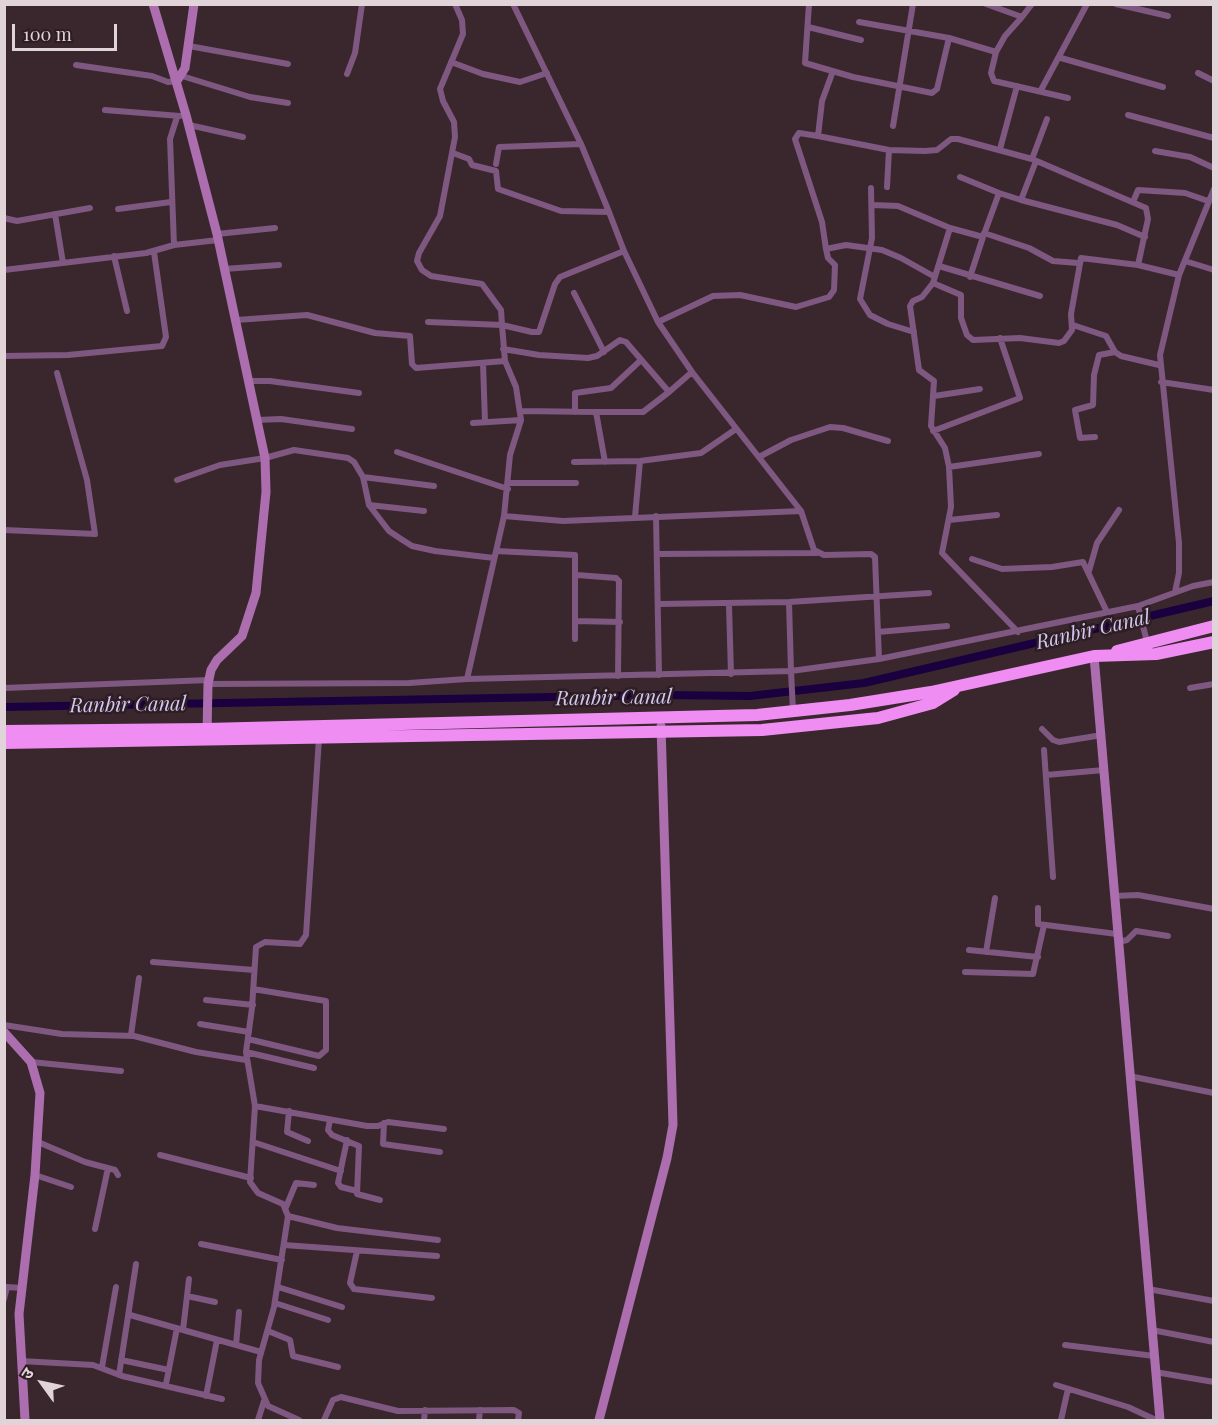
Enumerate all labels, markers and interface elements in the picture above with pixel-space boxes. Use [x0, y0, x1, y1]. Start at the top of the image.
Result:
scale bar [15, 12, 120, 50]
text: 100 m [23, 22, 72, 46]
water label: Ranbir Canal [1034, 605, 1152, 655]
water label: Ranbir Canal [556, 685, 672, 711]
water label: Ranbir Canal [70, 692, 186, 718]
north arrow [12, 1353, 72, 1413]
text: उ [15, 1363, 38, 1383]

